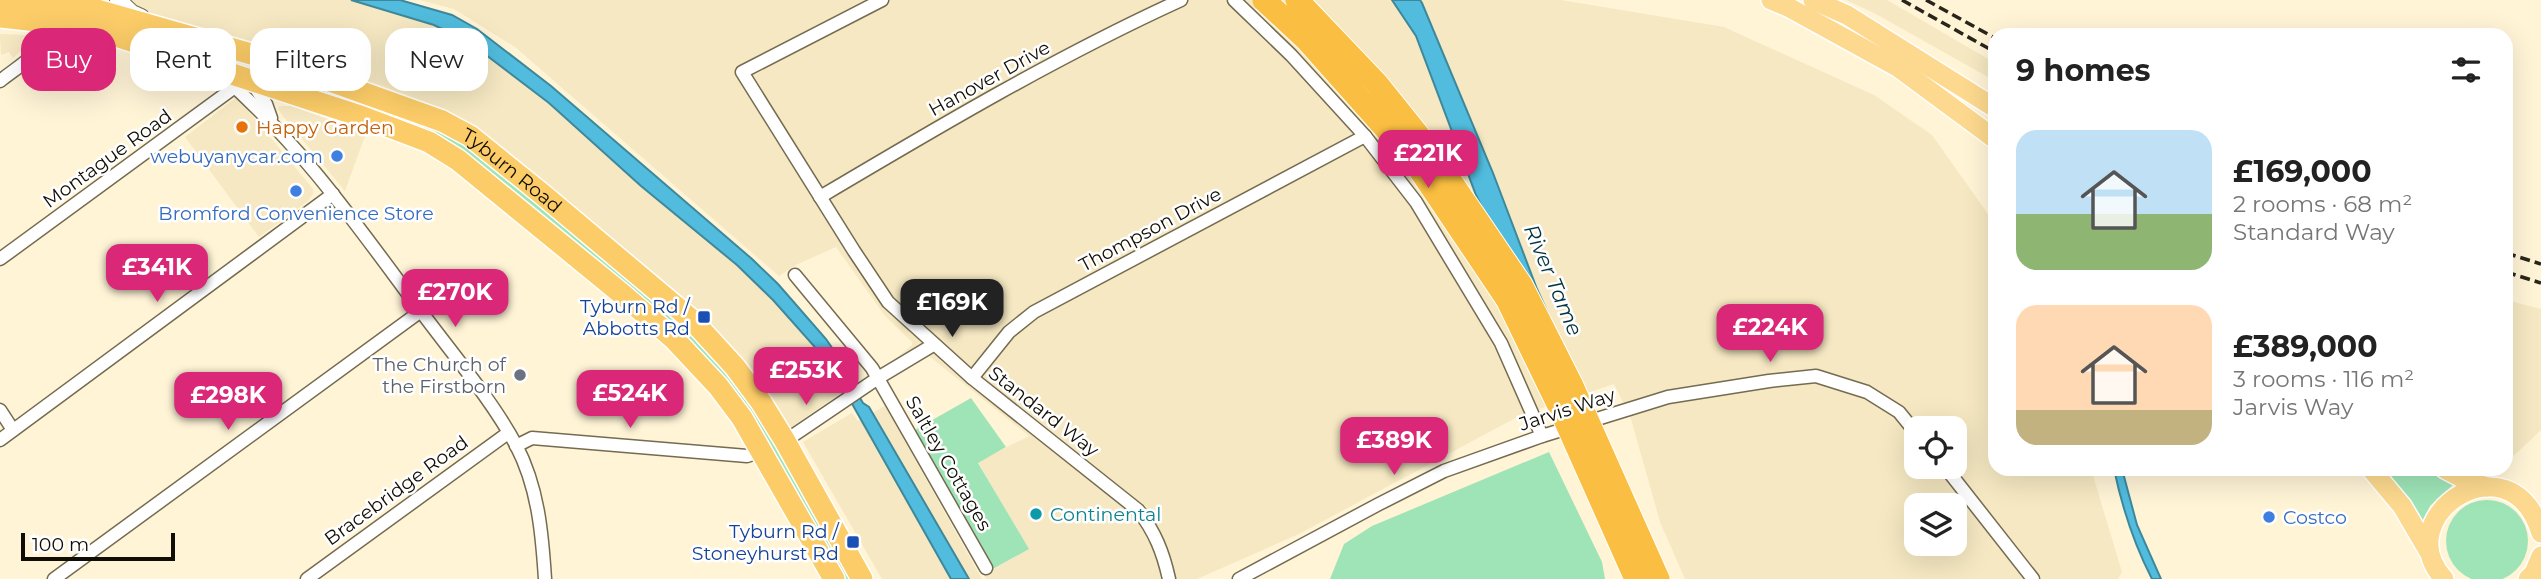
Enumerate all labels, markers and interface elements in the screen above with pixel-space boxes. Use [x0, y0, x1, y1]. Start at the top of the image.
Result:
chip: Buy [21, 28, 116, 91]
chip: Rent [130, 28, 236, 91]
chip: Filters [250, 28, 371, 91]
chip: New [385, 28, 488, 91]
street label: Hanover Drive [925, 36, 1054, 121]
icon: filters [2447, 51, 2485, 89]
text: 9 homes [2016, 52, 2151, 89]
street label: Montague Road [38, 104, 176, 213]
place label: Happy Garden [256, 116, 394, 139]
marker: Happy Garden [234, 119, 250, 135]
street label: Tyburn Road [458, 123, 567, 218]
pin: £221K [1379, 130, 1477, 190]
text: £221K [1394, 139, 1462, 167]
place label: webuyanycar.com [150, 145, 323, 168]
marker: webuyanycar.com [329, 148, 345, 164]
text: £169,000 [2233, 153, 2372, 190]
icon: home [2072, 158, 2156, 242]
street label: Thompson Drive [1075, 182, 1225, 277]
marker: Bromford Convenience Store [288, 183, 304, 199]
text: 2 rooms · 68 m² [2233, 190, 2412, 218]
place label: Bromford Convenience Store [158, 202, 434, 225]
text: Standard Way [2233, 218, 2395, 246]
water label: River Tame [1519, 220, 1588, 339]
pin: £341K [108, 244, 206, 304]
text: £341K [122, 253, 192, 281]
pin: £270K [406, 270, 504, 329]
text: £270K [417, 278, 493, 306]
pin: £169K [903, 280, 1001, 339]
text: £169K [916, 288, 988, 316]
place label: Tyburn Rd / Abbotts Rd [580, 295, 692, 340]
pin: £224K [1721, 304, 1819, 364]
marker: Tyburn Rd / Abbotts Rd [696, 309, 712, 325]
text: £224K [1733, 313, 1807, 341]
text: £389,000 [2233, 328, 2378, 365]
icon: home [2072, 333, 2156, 417]
pin: £253K [757, 348, 855, 407]
place label: The Church of the Firstborn [373, 353, 508, 398]
text: £253K [770, 356, 842, 384]
street label: Standard Way [984, 361, 1104, 462]
text: 3 rooms · 116 m² [2233, 365, 2414, 393]
marker: The Church of the Firstborn [512, 367, 528, 383]
pin: £524K [581, 370, 679, 430]
pin: £298K [179, 372, 277, 432]
text: £524K [593, 379, 667, 407]
text: £298K [190, 381, 266, 409]
street label: Jarvis Way [1515, 383, 1619, 436]
street label: Saltley Cottages [901, 392, 997, 535]
text: Jarvis Way [2233, 393, 2353, 421]
map controls [1904, 416, 1967, 556]
button: locate [1904, 416, 1967, 479]
pin: £389K [1345, 418, 1443, 477]
text: £389K [1356, 426, 1432, 454]
street label: Bracebridge Road [320, 431, 473, 550]
button: layers [1904, 493, 1967, 556]
place label: Continental [1050, 503, 1161, 526]
marker: Continental [1028, 506, 1044, 522]
place label: Costco [2283, 506, 2347, 529]
marker: Costco [2261, 509, 2277, 525]
place label: Tyburn Rd / Stoneyhurst Rd [692, 520, 841, 565]
scale bar [21, 530, 175, 562]
text: 100 m [32, 533, 89, 556]
marker: Tyburn Rd / Stoneyhurst Rd [845, 534, 861, 550]

